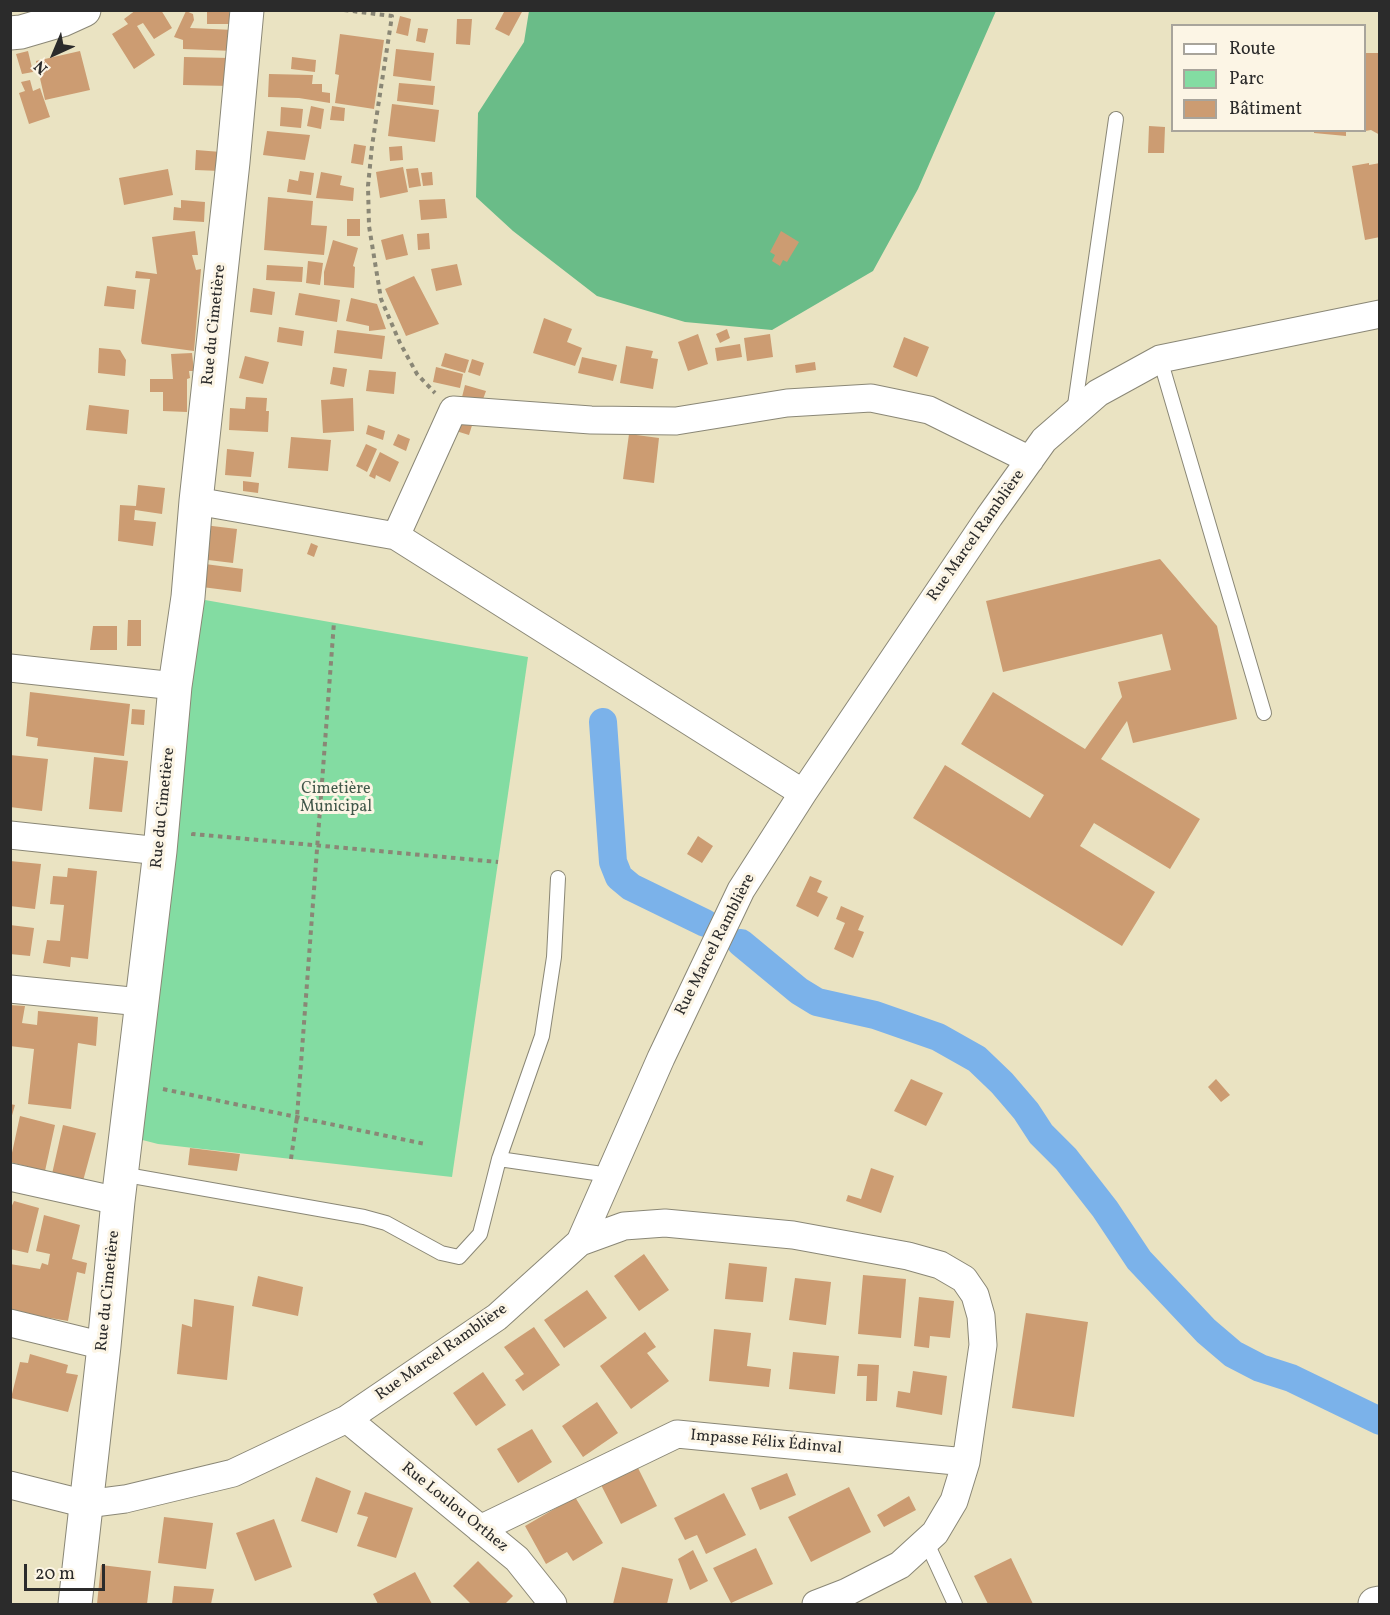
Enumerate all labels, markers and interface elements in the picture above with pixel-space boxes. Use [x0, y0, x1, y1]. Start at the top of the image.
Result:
north arrow [24, 24, 84, 84]
legend [1171, 24, 1366, 132]
text: Route [1229, 37, 1275, 62]
text: N [30, 55, 53, 79]
text: Parc [1229, 67, 1264, 92]
text: Bâtiment [1229, 97, 1302, 122]
street label: Rue du Cimetière [199, 264, 231, 386]
street label: Rue Marcel Ramblière [924, 467, 1030, 605]
street label: Rue du Cimetière [148, 747, 180, 869]
park label: Cimetière Municipal [300, 780, 372, 818]
street label: Rue Marcel Ramblière [672, 871, 760, 1019]
street label: Rue du Cimetière [93, 1230, 125, 1352]
street label: Rue Marcel Ramblière [373, 1300, 511, 1406]
street label: Impasse Félix Édinval [690, 1427, 842, 1459]
street label: Rue Loulou Orthez [397, 1459, 511, 1557]
scale bar [27, 1552, 108, 1590]
text: 20 m [35, 1562, 75, 1587]

